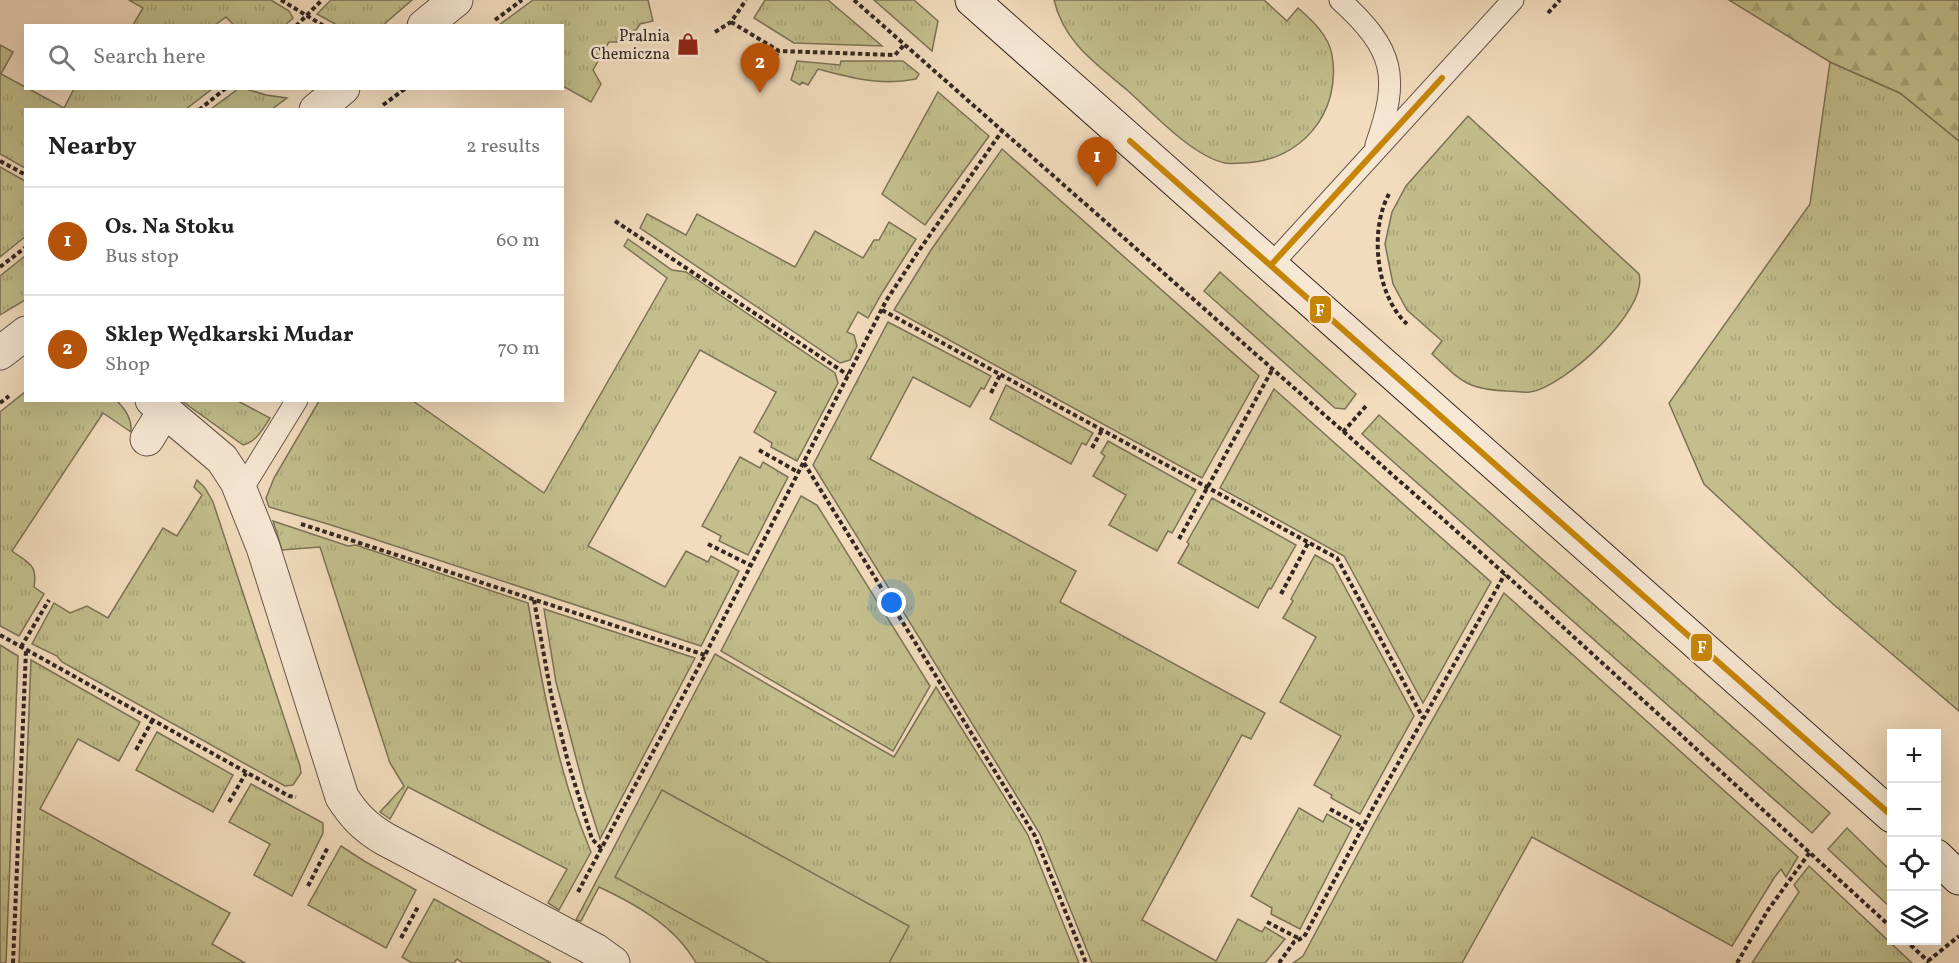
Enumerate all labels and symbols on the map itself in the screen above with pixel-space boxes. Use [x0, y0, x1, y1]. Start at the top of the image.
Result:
place label: Pralnia Chemiczna [591, 26, 670, 66]
shop icon: Pralnia Chemiczna [675, 31, 701, 57]
pin: 2 [740, 44, 780, 93]
pin: 1 [1078, 138, 1116, 187]
line badge: F [1309, 295, 1332, 324]
text: F [1315, 301, 1325, 323]
your location [877, 588, 906, 617]
line badge: F [1690, 633, 1713, 662]
text: F [1697, 638, 1707, 660]

